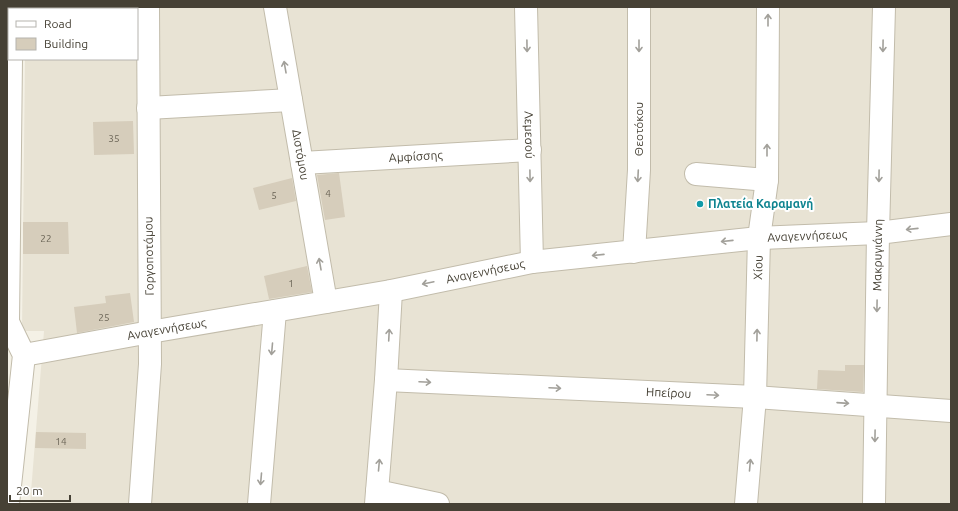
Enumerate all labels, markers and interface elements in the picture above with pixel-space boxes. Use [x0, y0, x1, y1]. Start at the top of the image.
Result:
legend [8, 8, 138, 60]
one-way arrow [764, 14, 772, 27]
text: Road [44, 17, 72, 30]
text: Building [44, 37, 88, 50]
one-way arrow [523, 39, 531, 52]
one-way arrow [635, 39, 643, 52]
one-way arrow [879, 39, 886, 52]
one-way arrow [281, 60, 289, 73]
street label: Θεοτόκου [632, 102, 645, 156]
street label: Λεμεσού [522, 111, 537, 159]
street label: Διστόμου [290, 128, 312, 181]
house number: 35 [108, 133, 120, 144]
one-way arrow [763, 144, 771, 157]
street label: Αμφίσσης [389, 148, 444, 164]
one-way arrow [527, 169, 534, 182]
one-way arrow [635, 169, 642, 182]
one-way arrow [876, 169, 883, 182]
house number: 4 [325, 188, 331, 199]
house number: 5 [271, 190, 277, 201]
place label: Πλατεία Καραμανή [708, 197, 813, 210]
marker: Πλατεία Καραμανή [695, 199, 705, 209]
street label: Γοργοποτάμου [141, 216, 156, 296]
street label: Μακρυγιάννη [870, 219, 884, 291]
one-way arrow [906, 225, 919, 233]
street label: Αναγεννήσεως [767, 227, 848, 244]
house number: 22 [40, 233, 52, 244]
one-way arrow [721, 238, 734, 245]
one-way arrow [592, 252, 605, 259]
street label: Χίου [751, 255, 765, 280]
street label: Αναγεννήσεως [445, 257, 527, 285]
one-way arrow [315, 258, 323, 271]
house number: 1 [288, 278, 294, 289]
one-way arrow [422, 280, 435, 288]
one-way arrow [873, 299, 881, 312]
house number: 25 [98, 312, 110, 323]
street label: Αναγεννήσεως [126, 315, 208, 342]
one-way arrow [385, 329, 392, 342]
one-way arrow [753, 329, 761, 342]
one-way arrow [269, 342, 276, 355]
one-way arrow [418, 378, 431, 386]
one-way arrow [548, 384, 561, 392]
street label: Ηπείρου [646, 385, 692, 400]
one-way arrow [706, 391, 719, 399]
one-way arrow [836, 400, 849, 407]
one-way arrow [871, 429, 879, 442]
house number: 14 [55, 436, 67, 447]
one-way arrow [376, 459, 383, 472]
one-way arrow [746, 459, 753, 472]
one-way arrow [258, 472, 265, 485]
scale bar [10, 477, 70, 503]
text: 20 m [16, 484, 43, 497]

